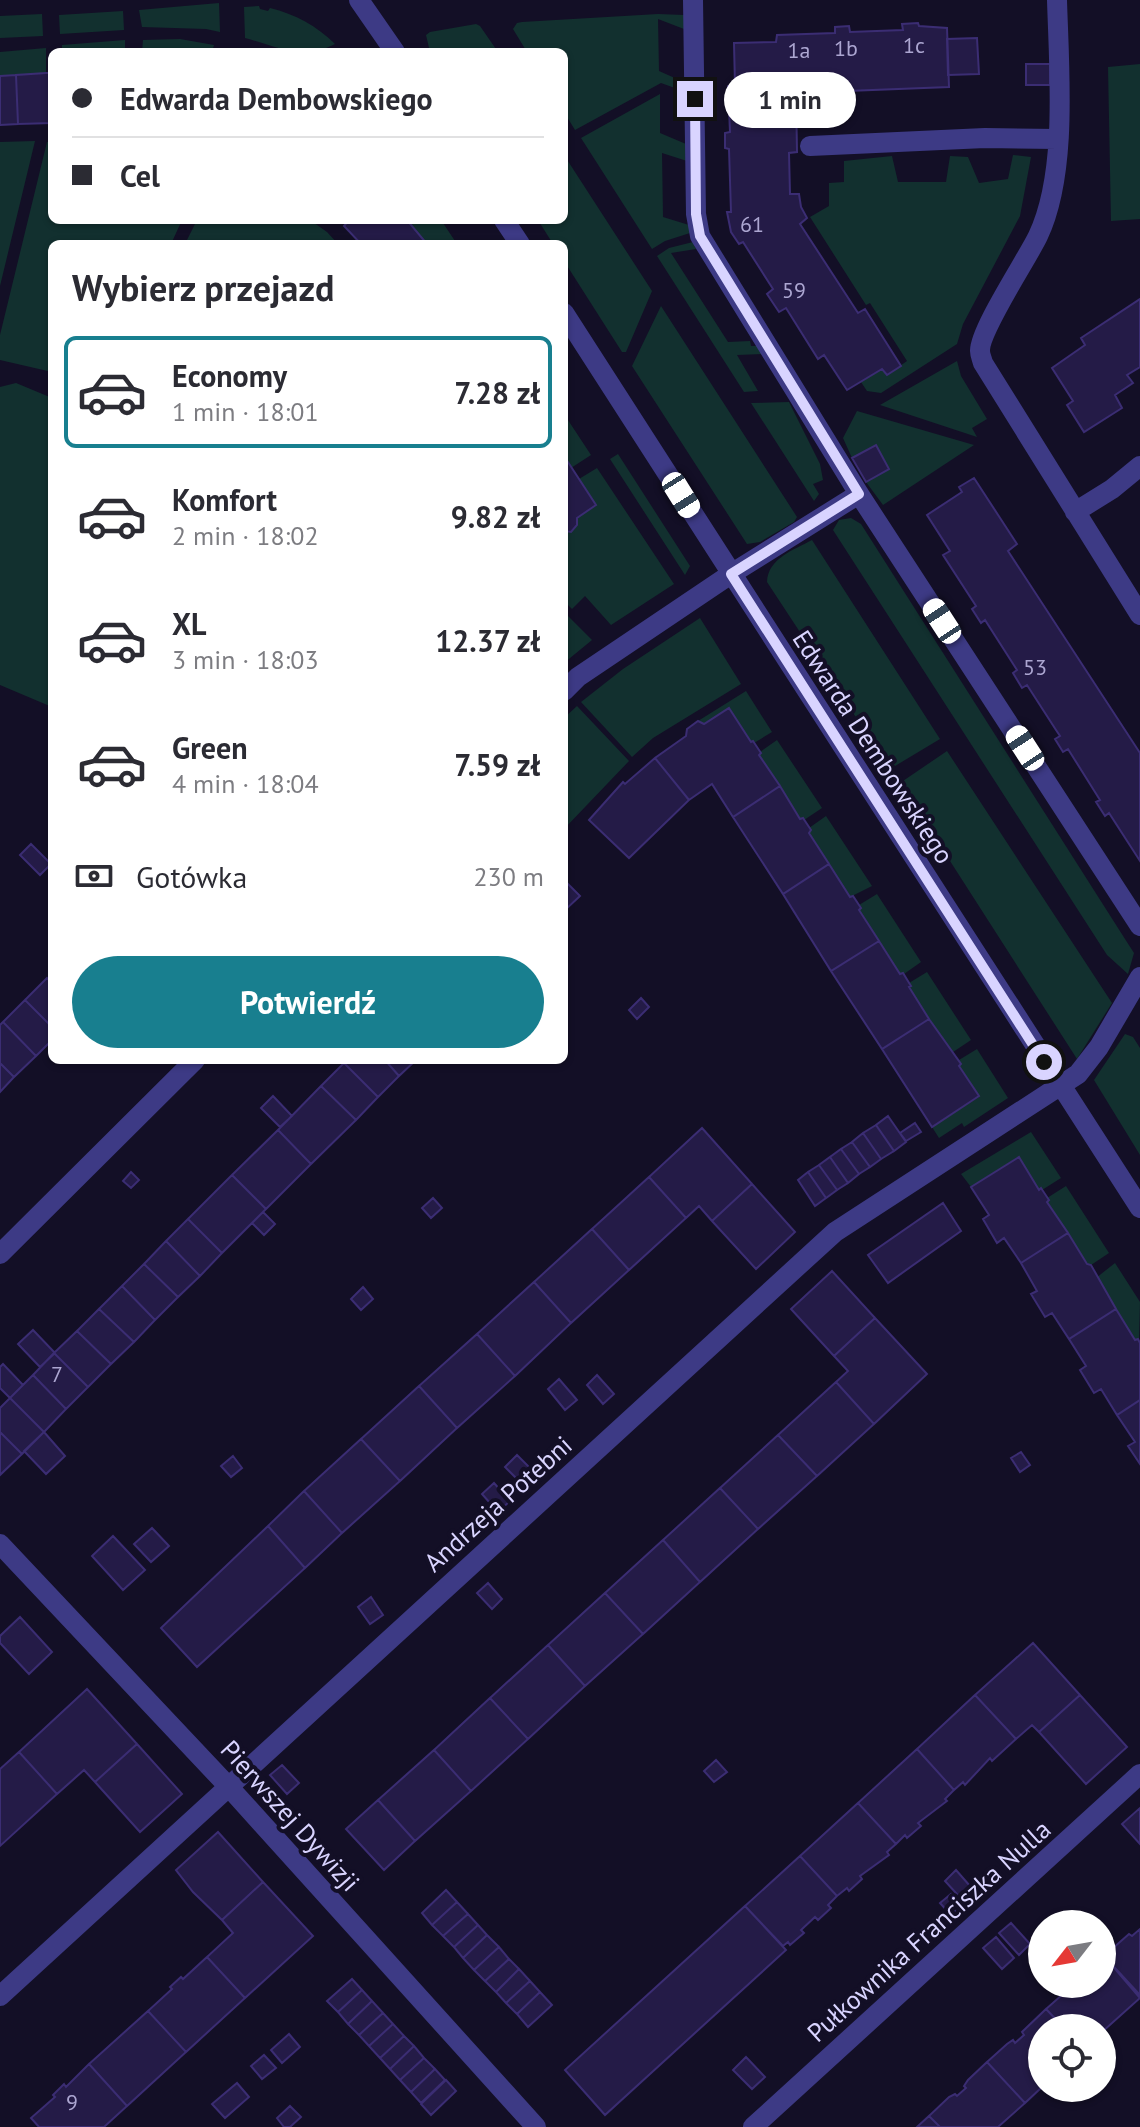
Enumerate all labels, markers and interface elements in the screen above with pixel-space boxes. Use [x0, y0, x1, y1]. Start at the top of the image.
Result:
house number: 1c [903, 31, 925, 59]
house number: 1b [834, 34, 858, 62]
house number: 1a [788, 36, 810, 64]
callout: 1 min [723, 71, 855, 127]
text: Edwarda Dembowskiego [120, 79, 433, 118]
route end [677, 81, 713, 117]
text: 1 min [758, 83, 822, 116]
text: Cel [120, 156, 160, 195]
house number: 61 [740, 210, 764, 238]
text: Wybierz przejazd [72, 264, 334, 311]
house number: 59 [782, 276, 806, 304]
icon: car [76, 356, 148, 428]
text: Economy [172, 356, 287, 395]
text: 7.28 zł [454, 373, 540, 412]
text: 1 min · 18:01 [172, 395, 319, 428]
car [658, 468, 704, 522]
icon: car [76, 480, 148, 552]
text: Komfort [172, 480, 277, 519]
text: 9.82 zł [451, 497, 540, 536]
text: 2 min · 18:02 [172, 519, 319, 552]
car [919, 594, 965, 648]
icon: car [76, 604, 148, 676]
text: XL [172, 604, 206, 643]
text: 12.37 zł [435, 621, 540, 660]
street label: Edwarda Dembowskiego [786, 624, 961, 870]
text: 3 min · 18:03 [172, 643, 319, 676]
house number: 53 [1023, 653, 1047, 681]
car [1002, 721, 1048, 775]
icon: car [76, 728, 148, 800]
text: Green [172, 728, 247, 767]
text: 7.59 zł [454, 745, 540, 784]
text: 4 min · 18:04 [172, 767, 319, 800]
icon: cash [72, 854, 116, 898]
text: Gotówka [136, 857, 247, 896]
text: 230 m [473, 860, 544, 893]
button: Potwierdź [72, 956, 544, 1048]
route start [1026, 1044, 1062, 1080]
house number: 7 [51, 1360, 63, 1388]
street label: Andrzeja Potebni [417, 1428, 579, 1579]
street label: Pierwszej Dywizji [214, 1733, 367, 1898]
street label: Pułkownika Franciszka Nulla [800, 1813, 1057, 2049]
north arrow [1028, 1910, 1116, 1998]
map controls [1028, 1910, 1116, 2102]
button: locate [1028, 2014, 1116, 2102]
house number: 9 [66, 2088, 78, 2116]

